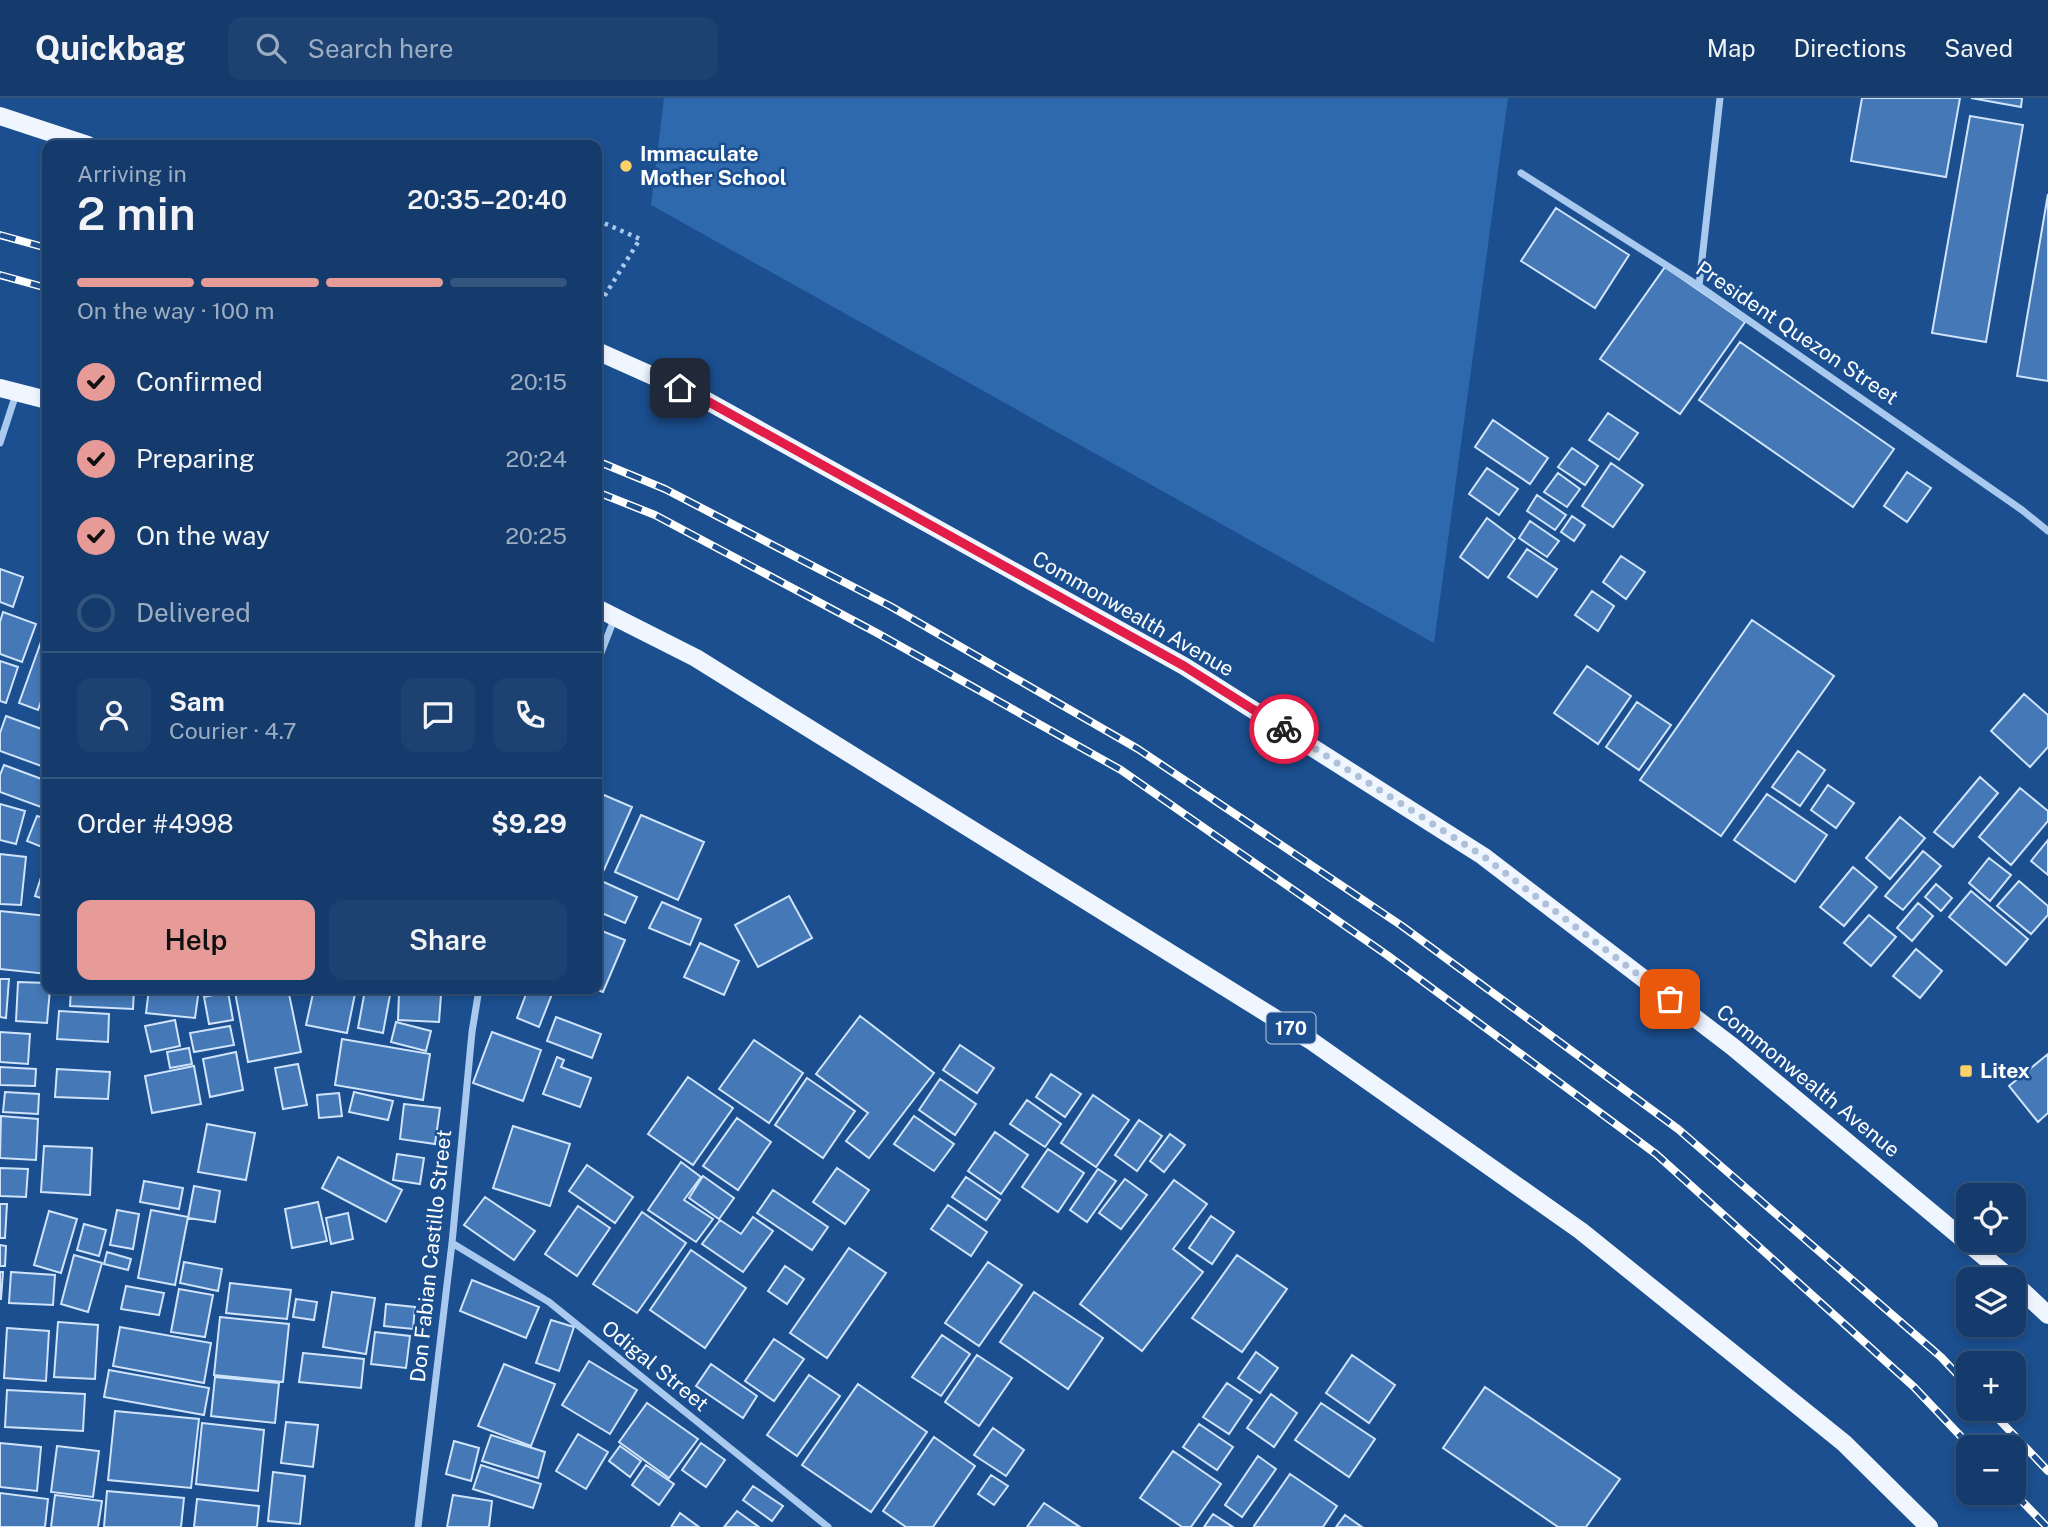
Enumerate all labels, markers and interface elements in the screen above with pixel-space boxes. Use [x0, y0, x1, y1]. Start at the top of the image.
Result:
search box [228, 17, 718, 80]
text: Quickbag [35, 29, 186, 67]
icon: search [252, 29, 290, 67]
text: Search here [308, 33, 454, 64]
text: Map [1707, 34, 1756, 62]
text: Directions [1794, 34, 1906, 62]
text: Saved [1944, 34, 2013, 62]
place label: Immaculate Mother School [640, 141, 787, 190]
marker: Immaculate Mother School [618, 158, 634, 174]
text: Arriving in [77, 160, 187, 187]
text: 20:35–20:40 [407, 184, 567, 215]
text: 2 min [77, 186, 196, 240]
street label: President Quezon Street [1691, 256, 1903, 410]
text: On the way · 100 m [77, 297, 274, 324]
pin [650, 358, 710, 418]
icon: check [77, 363, 115, 401]
text: Confirmed [136, 366, 263, 397]
text: 20:15 [510, 368, 567, 395]
icon: home [661, 369, 699, 407]
icon: check [77, 440, 115, 478]
text: Preparing [136, 443, 255, 474]
text: 20:24 [505, 445, 567, 472]
icon: check [77, 517, 115, 555]
text: On the way [136, 520, 270, 551]
text: 20:25 [505, 522, 567, 549]
street label: Commonwealth Avenue [1028, 546, 1239, 682]
text: Delivered [136, 597, 251, 628]
button: person [77, 678, 151, 752]
button: chat [401, 678, 475, 752]
button: phone [493, 678, 567, 752]
text: Sam [169, 686, 225, 717]
courier [1249, 694, 1319, 764]
icon: bike [1265, 710, 1303, 748]
text: Courier · 4.7 [169, 717, 297, 744]
text: Order #4998 [77, 808, 234, 839]
text: $9.29 [491, 808, 567, 839]
button: Help [77, 900, 315, 980]
button: Share [329, 900, 567, 980]
pin [1640, 969, 1700, 1029]
icon: bag [1651, 980, 1689, 1018]
street label: Commonwealth Avenue [1712, 999, 1905, 1162]
road number: 170 [1266, 1012, 1316, 1044]
place label: Litex [1980, 1058, 2030, 1083]
marker: Litex [1958, 1063, 1974, 1079]
street label: Don Fabian Castillo Street [405, 1128, 456, 1383]
map controls [1956, 1183, 2026, 1505]
button: locate [1956, 1183, 2026, 1253]
button: layers [1956, 1267, 2026, 1337]
street label: Odigal Street [597, 1315, 714, 1416]
button: + [1956, 1351, 2026, 1421]
button: − [1956, 1435, 2026, 1505]

